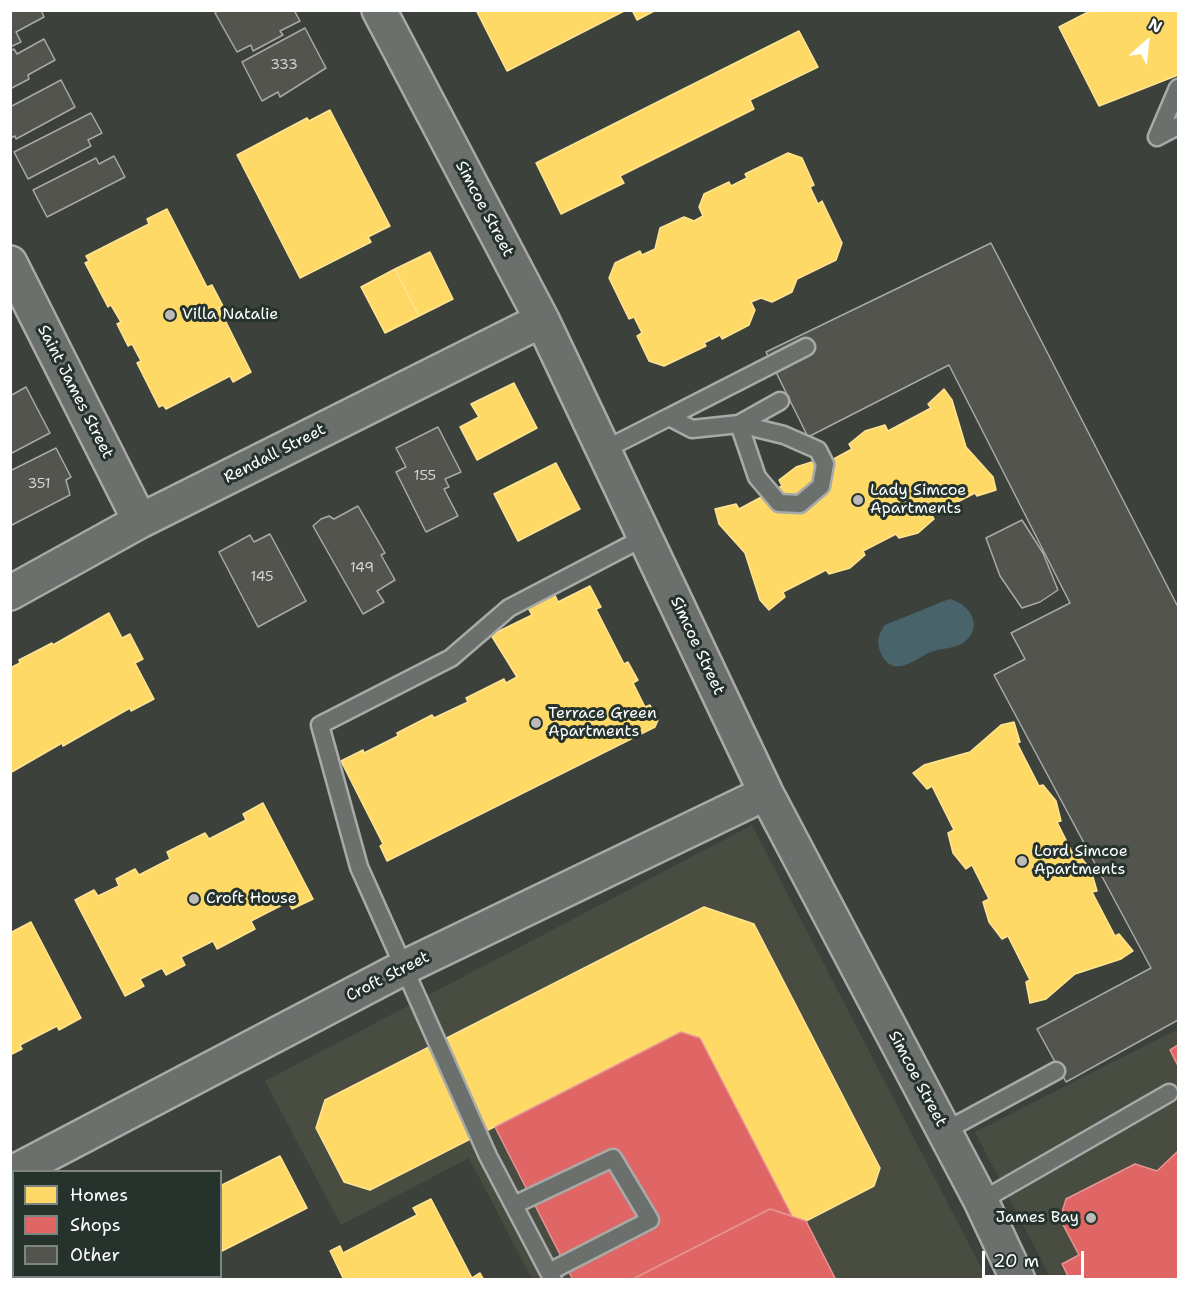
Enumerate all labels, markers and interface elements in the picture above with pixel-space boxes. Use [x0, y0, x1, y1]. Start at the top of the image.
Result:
north arrow [1117, 12, 1177, 72]
text: N [1145, 13, 1166, 38]
house number: 333 [270, 57, 298, 73]
street label: Simcoe Street [451, 158, 517, 260]
place label: Villa Natalie [182, 305, 278, 325]
marker: Villa Natalie [163, 308, 177, 322]
street label: Saint James Street [33, 322, 117, 462]
street label: Rendall Street [221, 420, 329, 488]
house number: 155 [414, 468, 436, 484]
house number: 351 [27, 476, 51, 492]
place label: Lady Simcoe Apartments [870, 481, 966, 519]
marker: Lady Simcoe Apartments [851, 493, 865, 507]
house number: 149 [350, 560, 374, 576]
house number: 145 [250, 569, 274, 585]
street label: Simcoe Street [666, 594, 728, 698]
place label: Terrace Green Apartments [548, 704, 657, 742]
marker: Terrace Green Apartments [529, 716, 543, 730]
place label: Lord Simcoe Apartments [1034, 842, 1128, 880]
marker: Lord Simcoe Apartments [1015, 854, 1029, 868]
place label: Croft House [206, 889, 297, 909]
marker: Croft House [187, 892, 201, 906]
street label: Croft Street [343, 948, 433, 1006]
street label: Simcoe Street [884, 1028, 950, 1130]
legend [12, 1170, 222, 1278]
text: Homes [70, 1183, 128, 1207]
place label: James Bay [996, 1208, 1079, 1228]
marker: James Bay [1084, 1211, 1098, 1225]
text: Shops [70, 1213, 121, 1237]
scale bar [985, 1239, 1087, 1277]
text: Other [70, 1243, 120, 1267]
text: 20 m [993, 1249, 1039, 1273]

